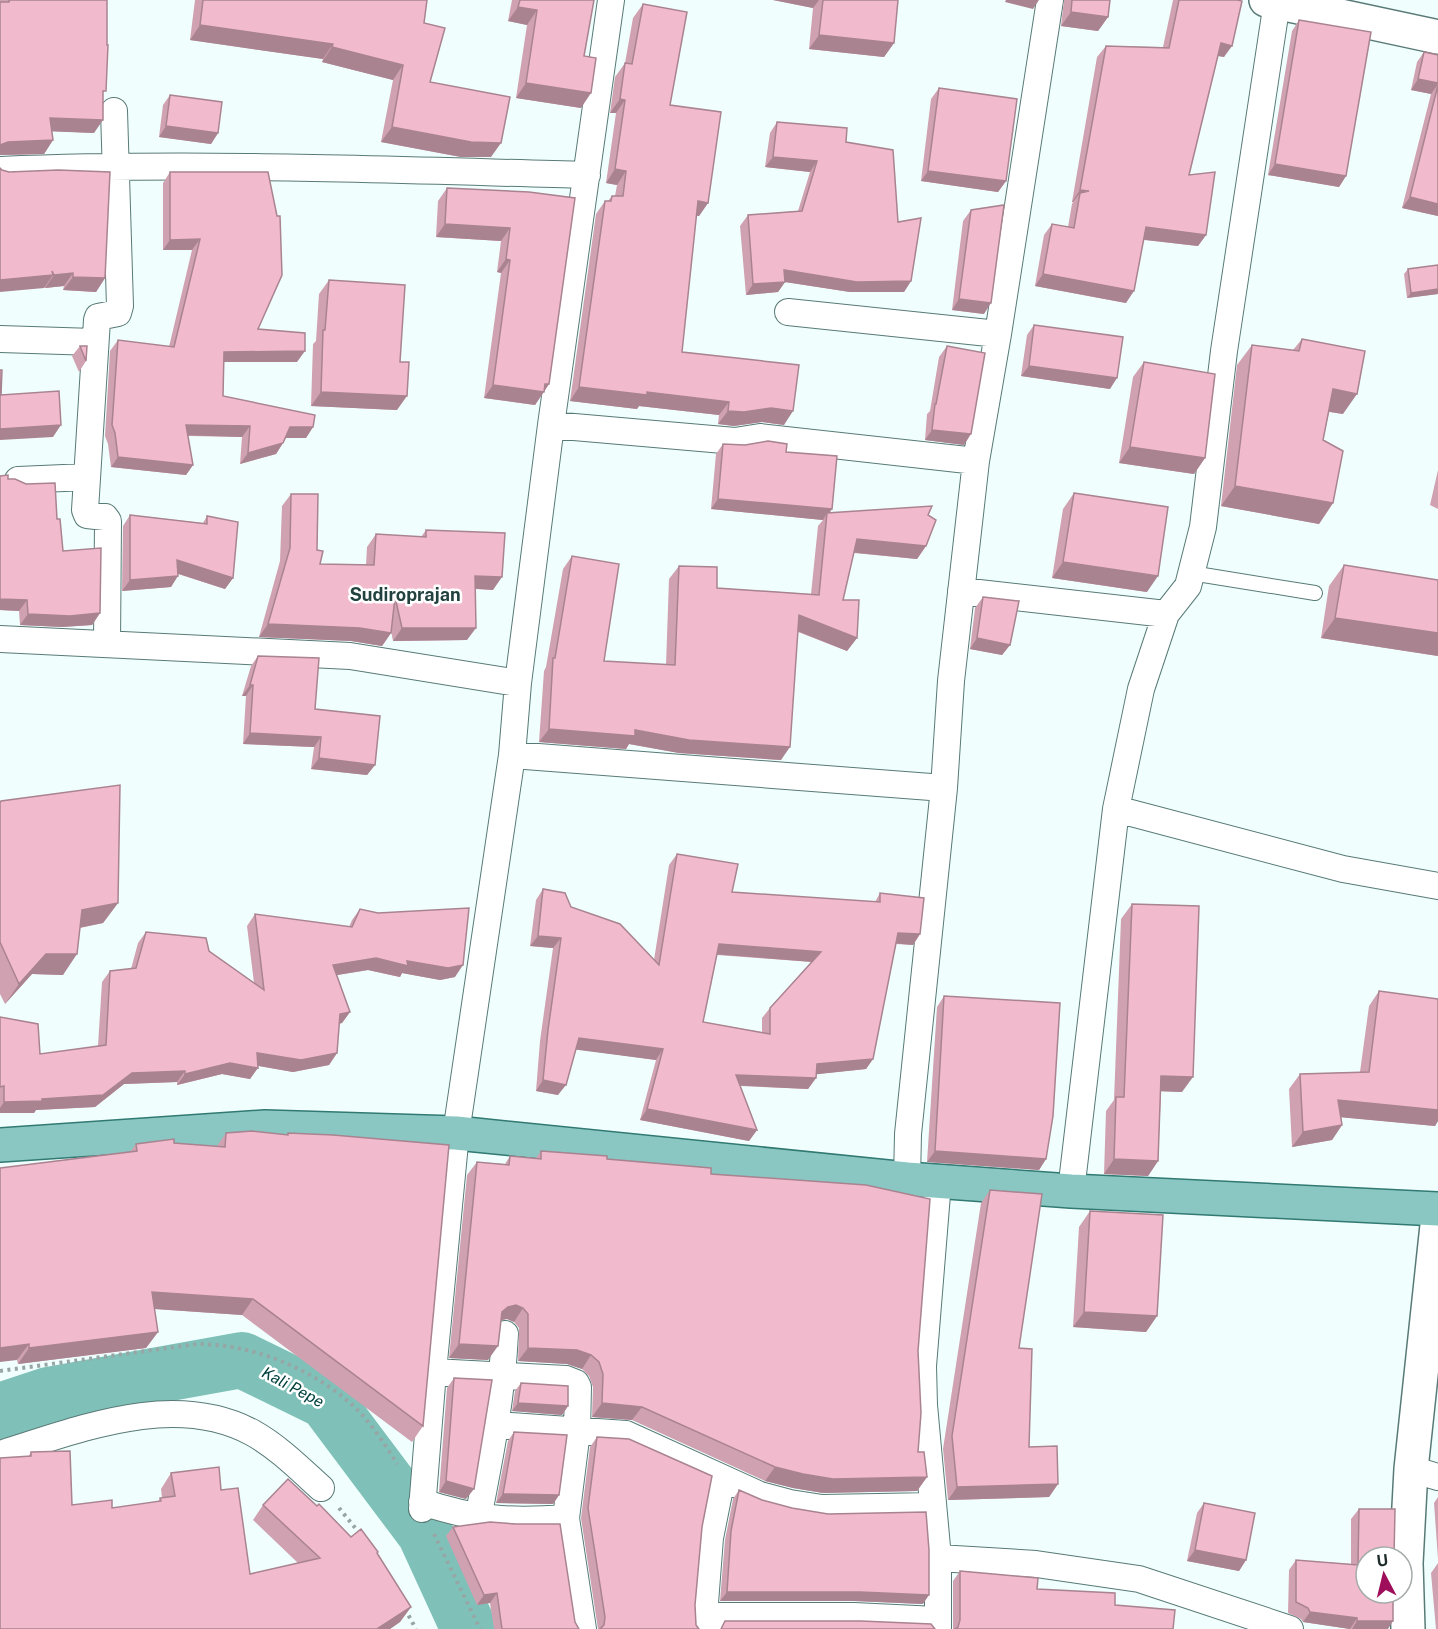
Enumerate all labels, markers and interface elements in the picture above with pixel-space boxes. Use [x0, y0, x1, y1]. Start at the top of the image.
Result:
district label: Sudiroprajan [349, 584, 461, 605]
water label: Kali Pepe [259, 1363, 328, 1411]
north arrow [1354, 1545, 1414, 1605]
text: U [1375, 1550, 1389, 1571]

